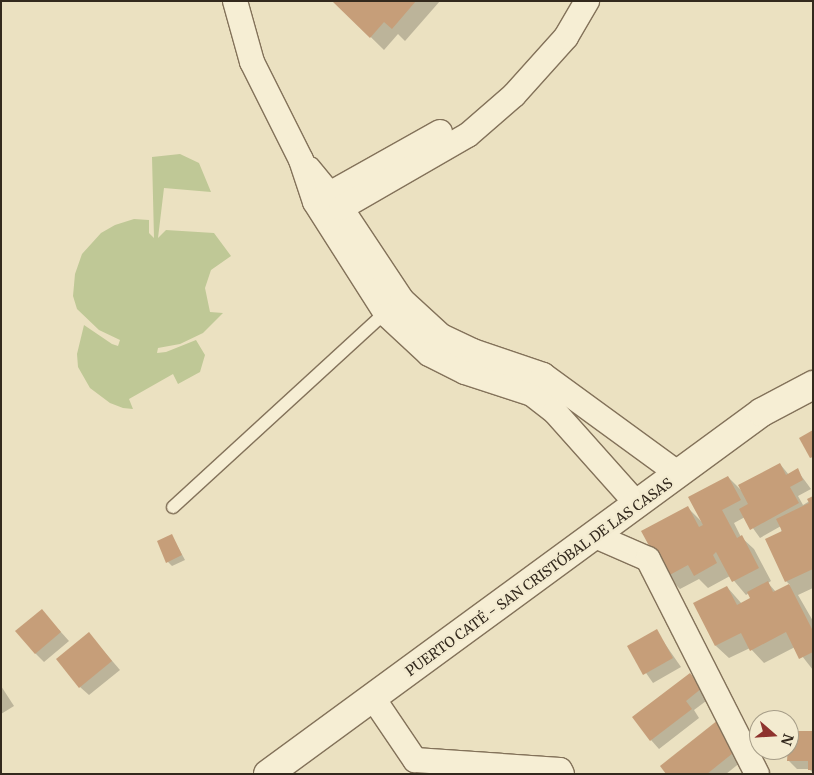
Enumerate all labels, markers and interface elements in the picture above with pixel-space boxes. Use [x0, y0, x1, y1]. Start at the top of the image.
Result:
street label: PUERTO CATÉ - SAN CRISTÓBAL DE LAS CASAS [402, 474, 676, 680]
north arrow [749, 710, 799, 760]
text: N [777, 731, 798, 748]

